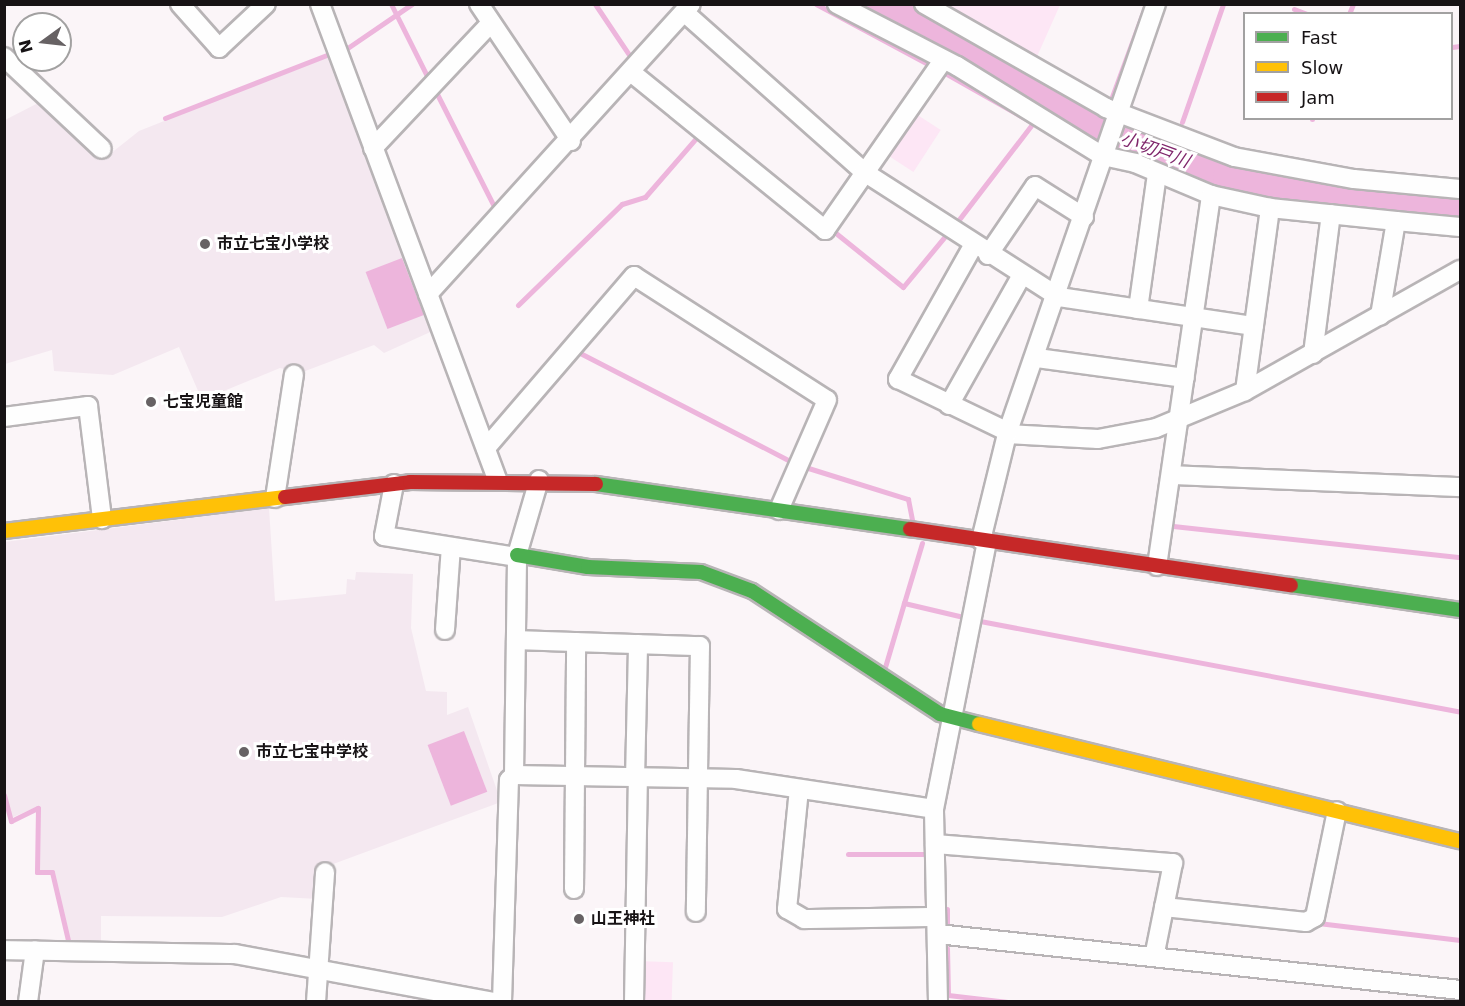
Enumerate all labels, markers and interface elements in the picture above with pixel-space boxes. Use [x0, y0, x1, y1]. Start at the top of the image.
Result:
north arrow [12, 12, 72, 72]
legend [1243, 12, 1453, 120]
text: Fast [1301, 27, 1337, 48]
text: N [15, 37, 37, 55]
text: Slow [1301, 57, 1343, 78]
text: Jam [1301, 87, 1335, 108]
water label: 小切戸川 [1117, 128, 1193, 172]
place label: 市立七宝小学校 [217, 234, 329, 254]
marker: 市立七宝小学校 [198, 237, 212, 251]
place label: 七宝児童館 [163, 392, 243, 412]
marker: 七宝児童館 [144, 395, 158, 409]
place label: 市立七宝中学校 [256, 742, 368, 762]
marker: 市立七宝中学校 [237, 745, 251, 759]
place label: 山王神社 [591, 909, 655, 929]
marker: 山王神社 [572, 912, 586, 926]

